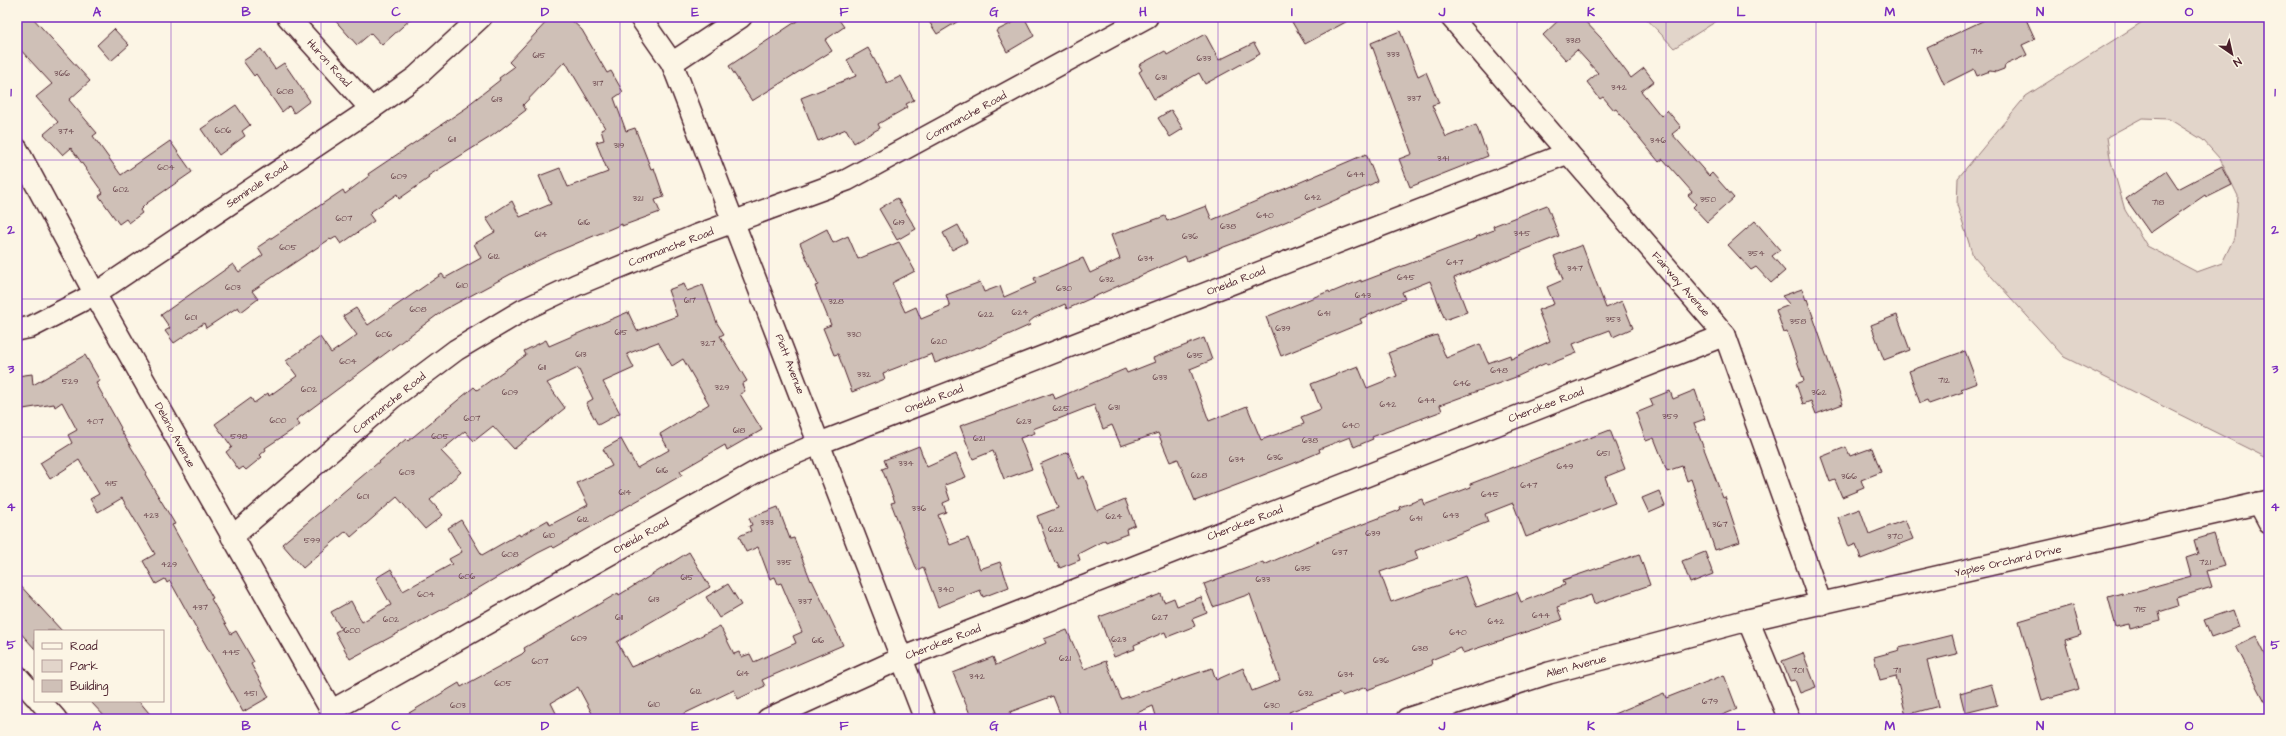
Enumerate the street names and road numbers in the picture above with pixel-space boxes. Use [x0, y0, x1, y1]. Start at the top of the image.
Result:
street label: Huron Road [303, 36, 355, 90]
street label: Commanche Road [923, 87, 1009, 144]
street label: Seminole Road [223, 158, 291, 211]
street label: Commanche Road [626, 224, 716, 270]
street label: Fairway Avenue [1648, 248, 1713, 320]
street label: Oneida Road [1205, 263, 1268, 299]
street label: Piatt Avenue [772, 332, 808, 396]
street label: Commanche Road [349, 369, 429, 437]
street label: Oneida Road [903, 381, 966, 417]
street label: Cherokee Road [1506, 384, 1586, 426]
street label: Delano Avenue [151, 400, 199, 470]
street label: Cherokee Road [1205, 502, 1285, 544]
street label: Oneida Road [611, 514, 672, 557]
street label: Yaples Orchard Drive [1953, 541, 2063, 581]
street label: Cherokee Road [903, 621, 983, 663]
street label: Allen Avenue [1544, 651, 1608, 681]

